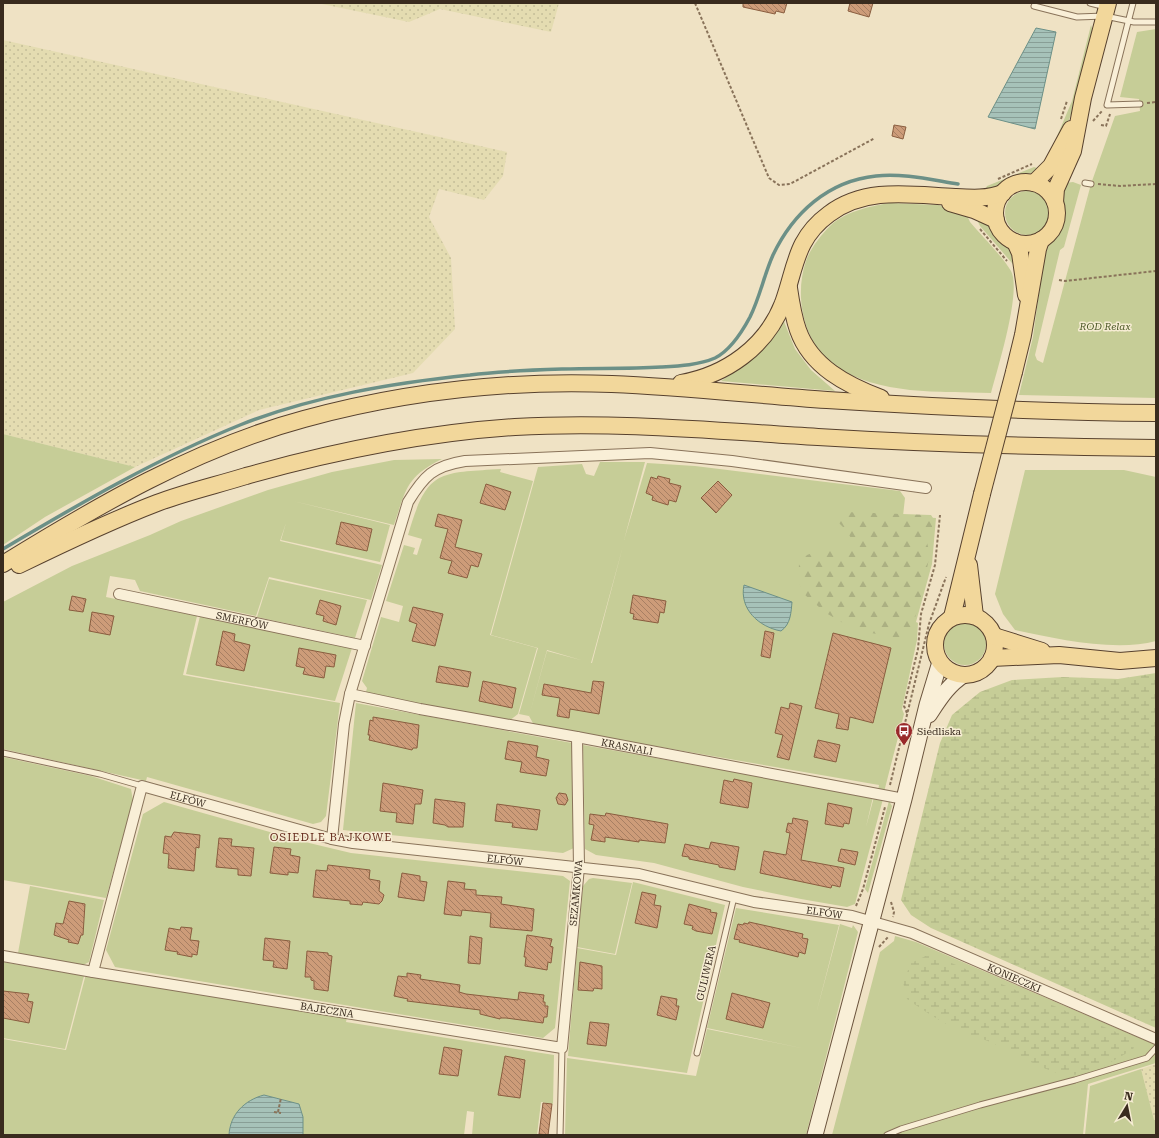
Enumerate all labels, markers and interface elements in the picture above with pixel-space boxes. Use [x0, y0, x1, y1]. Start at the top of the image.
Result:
park label: ROD Relax [1079, 321, 1130, 332]
street label: SMERFÓW [215, 609, 270, 631]
bus stop icon: Siedliska [894, 721, 914, 746]
place label: Siedliska [917, 726, 961, 737]
street label: KRASNALI [600, 736, 654, 757]
street label: ELFÓW [169, 789, 208, 809]
district label: OSIEDLE BAJKOWE [270, 831, 392, 844]
street label: ELFÓW [486, 852, 525, 867]
street label: SEZAMKOWA [568, 859, 584, 927]
street label: ELFÓW [805, 904, 844, 920]
street label: GULIWERA [694, 944, 718, 1002]
street label: KONIECZKI [986, 961, 1043, 994]
street label: BAJECZNA [299, 1000, 355, 1020]
north arrow [1107, 1086, 1147, 1126]
text: N [1123, 1090, 1134, 1104]

